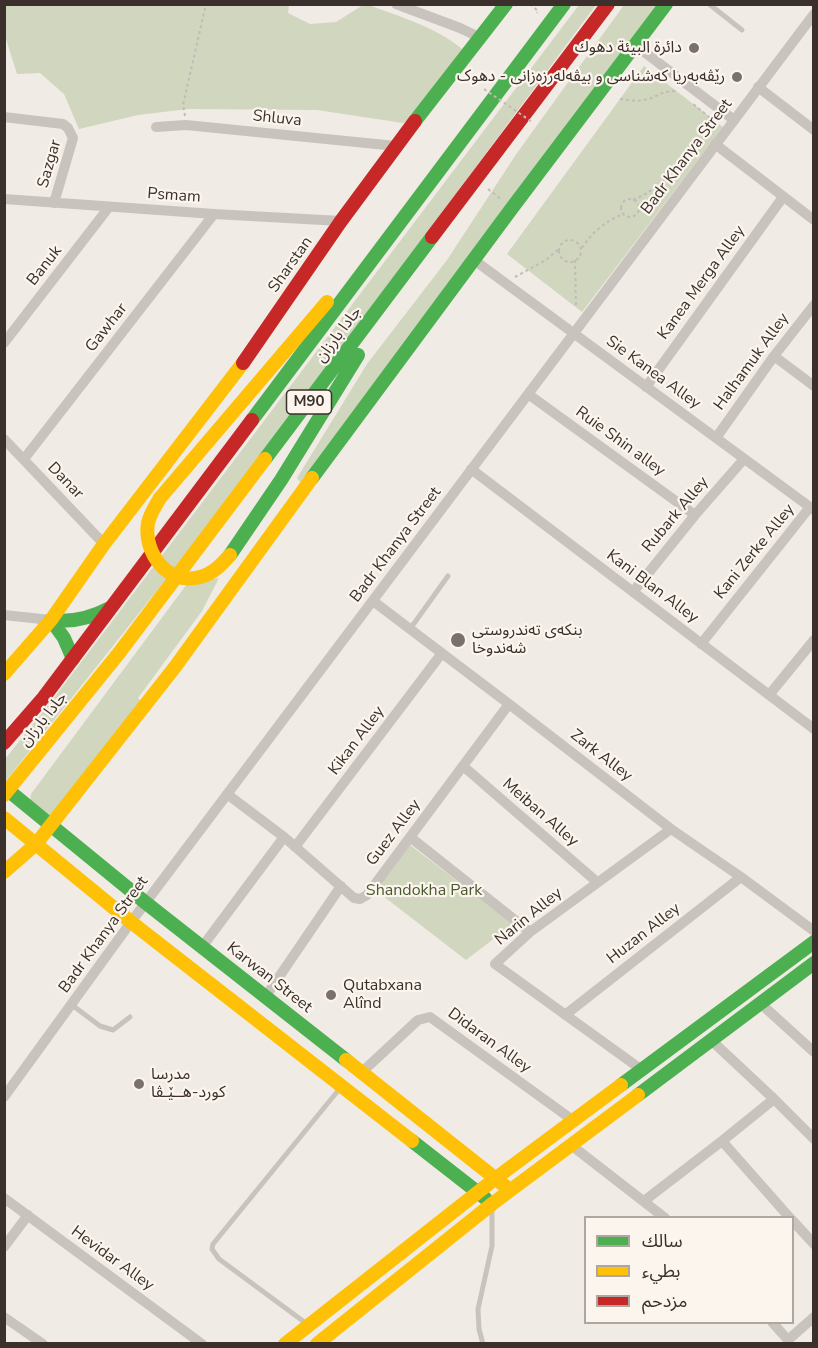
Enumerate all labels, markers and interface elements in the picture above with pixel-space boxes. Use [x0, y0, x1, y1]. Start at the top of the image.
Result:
place label: دائرة البيئة دهوك [575, 38, 682, 58]
marker: دائرة البيئة دهوك [687, 41, 701, 55]
place label: رێڤەبەریا کەشناسی و بیڤەلەرزەزانی - دهوک [457, 67, 725, 87]
marker: رێڤەبەریا کەشناسی و بیڤەلەرزەزانی - دهوک [730, 70, 744, 84]
street label: Badr Khanya Street [637, 96, 737, 218]
street label: Shluva [252, 107, 302, 131]
street label: Sazgar [34, 138, 66, 190]
street label: Psmam [147, 185, 201, 207]
street label: Kanea Merga Alley [654, 222, 750, 344]
street label: Sharstan [265, 233, 317, 297]
street label: Banuk [23, 242, 67, 290]
street label: Gawhar [82, 300, 132, 356]
street label: جادا بارزان [312, 303, 366, 367]
street label: Halhamuk Alley [710, 310, 794, 414]
street label: Sie Kanea Alley [602, 332, 704, 414]
road number: M90 [286, 390, 332, 414]
street label: Ruie Shin alley [571, 403, 669, 481]
street label: Danar [43, 459, 87, 503]
street label: Rubark Alley [639, 473, 713, 557]
street label: Badr Khanya Street [346, 484, 446, 606]
street label: Kani Zerke Alley [711, 501, 799, 603]
street label: Kani Blan Alley [602, 546, 702, 628]
place label: بنکەی تەندروستی شەندوخا [472, 621, 583, 659]
marker: بنکەی تەندروستی شەندوخا [449, 631, 467, 649]
street label: جادا بارزان [16, 689, 72, 751]
street label: Kikan Alley [325, 703, 389, 779]
street label: Zark Alley [566, 726, 636, 786]
street label: Meiban Alley [498, 775, 582, 851]
street label: Guez Alley [363, 796, 425, 870]
street label: Badr Khanya Street [55, 873, 153, 997]
park label: Shandokha Park [366, 881, 482, 901]
street label: Narin Alley [492, 884, 566, 950]
street label: Huzan Alley [603, 899, 685, 969]
street label: Karwan Street [222, 939, 316, 1017]
place label: Qutabxana Alînd [343, 976, 422, 1014]
marker: Qutabxana Alînd [324, 988, 338, 1002]
street label: Didaran Alley [444, 1004, 534, 1078]
place label: مدرسا كورد-هــێـڤا [151, 1065, 226, 1103]
marker: مدرسا كورد-هــێـڤا [132, 1077, 146, 1091]
legend [584, 1216, 794, 1324]
street label: Hevidar Alley [67, 1222, 157, 1296]
text: سالك [642, 1229, 683, 1253]
text: بطيء [642, 1259, 680, 1283]
text: مزدحم [642, 1289, 687, 1313]

